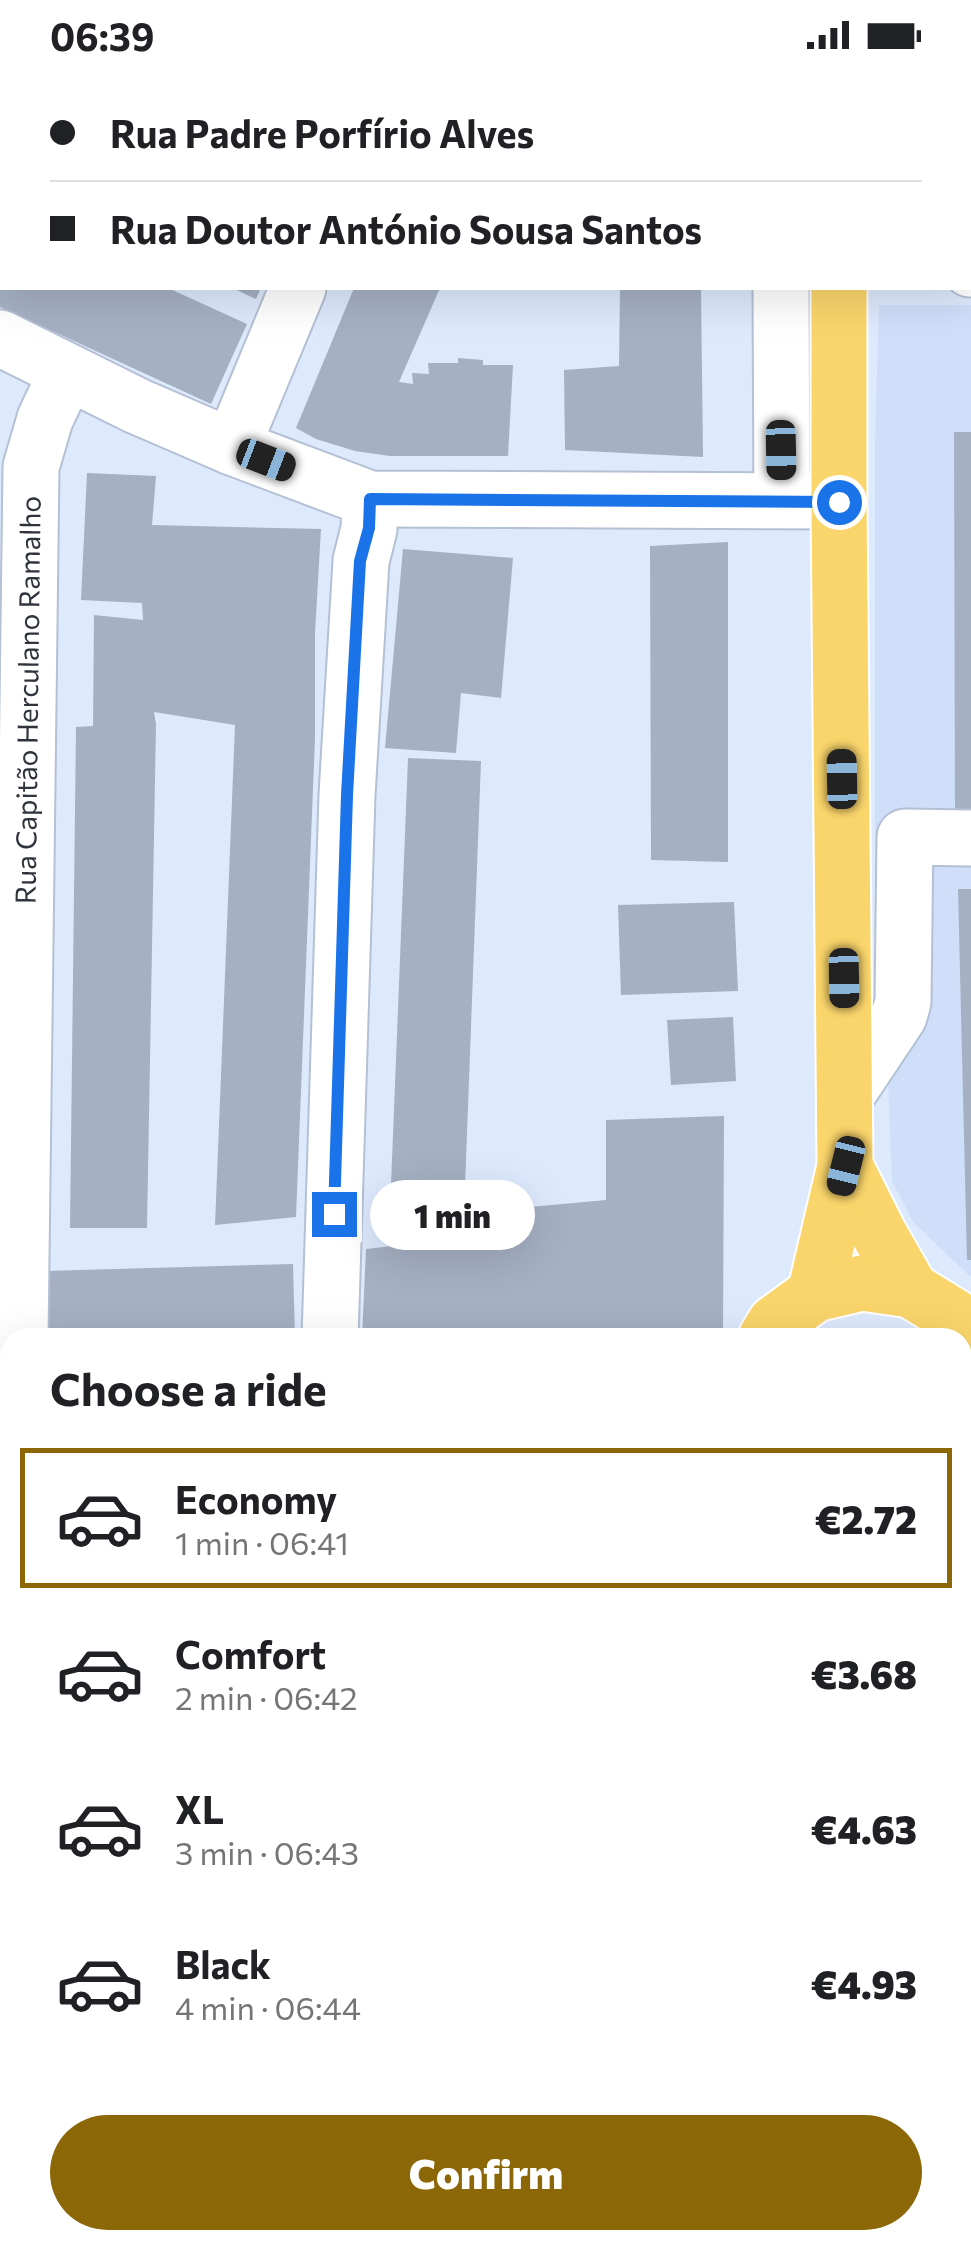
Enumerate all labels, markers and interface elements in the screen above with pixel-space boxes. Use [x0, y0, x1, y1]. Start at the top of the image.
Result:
text: 06:39 [50, 12, 154, 59]
text: Rua Padre Porfírio Alves [110, 109, 534, 156]
text: Rua Doutor António Sousa Santos [110, 205, 702, 252]
car [765, 420, 797, 480]
car [233, 435, 299, 485]
route start [817, 480, 862, 525]
street label: Rua Capitão Herculano Ramalho [7, 496, 47, 904]
car [826, 749, 858, 809]
car [828, 948, 860, 1008]
car [824, 1133, 868, 1199]
callout: 1 min [369, 1179, 534, 1249]
route end [312, 1192, 357, 1237]
text: 1 min [414, 1195, 491, 1235]
text: Choose a ride [50, 1360, 327, 1415]
icon: car [55, 1473, 145, 1563]
text: Economy [175, 1475, 337, 1522]
text: €2.72 [815, 1495, 917, 1542]
text: 1 min · 06:41 [175, 1522, 349, 1562]
icon: car [55, 1628, 145, 1718]
text: Comfort [175, 1630, 326, 1677]
text: €3.68 [811, 1650, 917, 1697]
text: 2 min · 06:42 [175, 1677, 358, 1717]
icon: car [55, 1783, 145, 1873]
text: XL [175, 1785, 224, 1832]
text: €4.63 [811, 1805, 917, 1852]
text: 3 min · 06:43 [175, 1832, 359, 1872]
icon: car [55, 1938, 145, 2028]
text: Black [175, 1940, 271, 1987]
text: €4.93 [811, 1960, 917, 2007]
text: 4 min · 06:44 [175, 1987, 361, 2027]
button: Confirm [50, 2115, 922, 2230]

